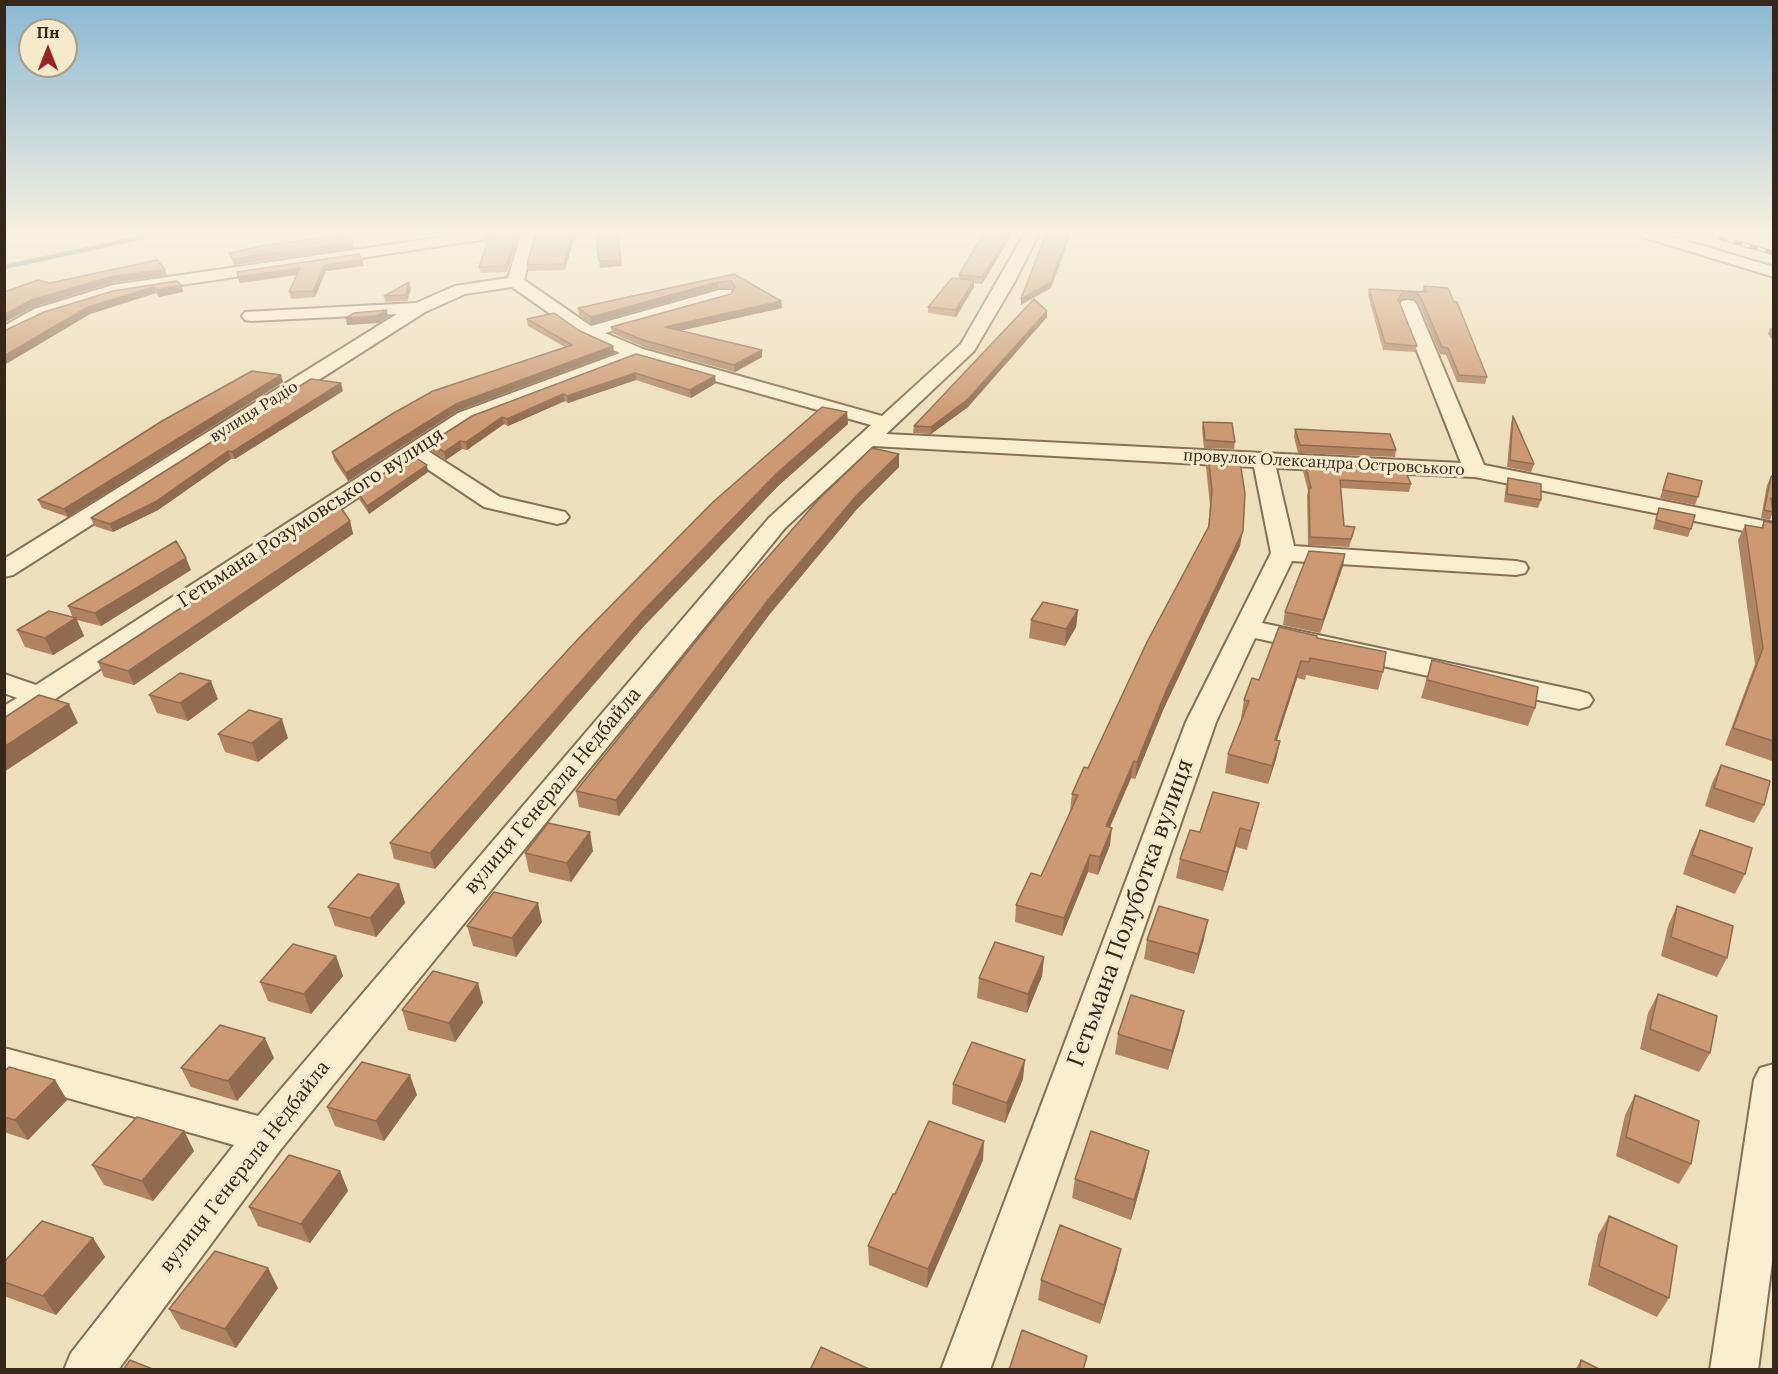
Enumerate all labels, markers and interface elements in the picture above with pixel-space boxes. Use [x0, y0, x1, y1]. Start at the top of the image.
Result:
north arrow [18, 18, 78, 78]
text: Пн [36, 22, 60, 42]
street label: вулиця Радіо [206, 377, 302, 447]
street label: Гетьмана Розумовського вулиця [173, 423, 449, 613]
street label: провулок Олександра Островського [1183, 446, 1465, 480]
street label: вулиця Генерала Недбайла [460, 683, 646, 899]
street label: Гетьмана Полуботка вулиця [1062, 755, 1200, 1071]
street label: вулиця Генерала Недбайла [155, 1056, 335, 1278]

